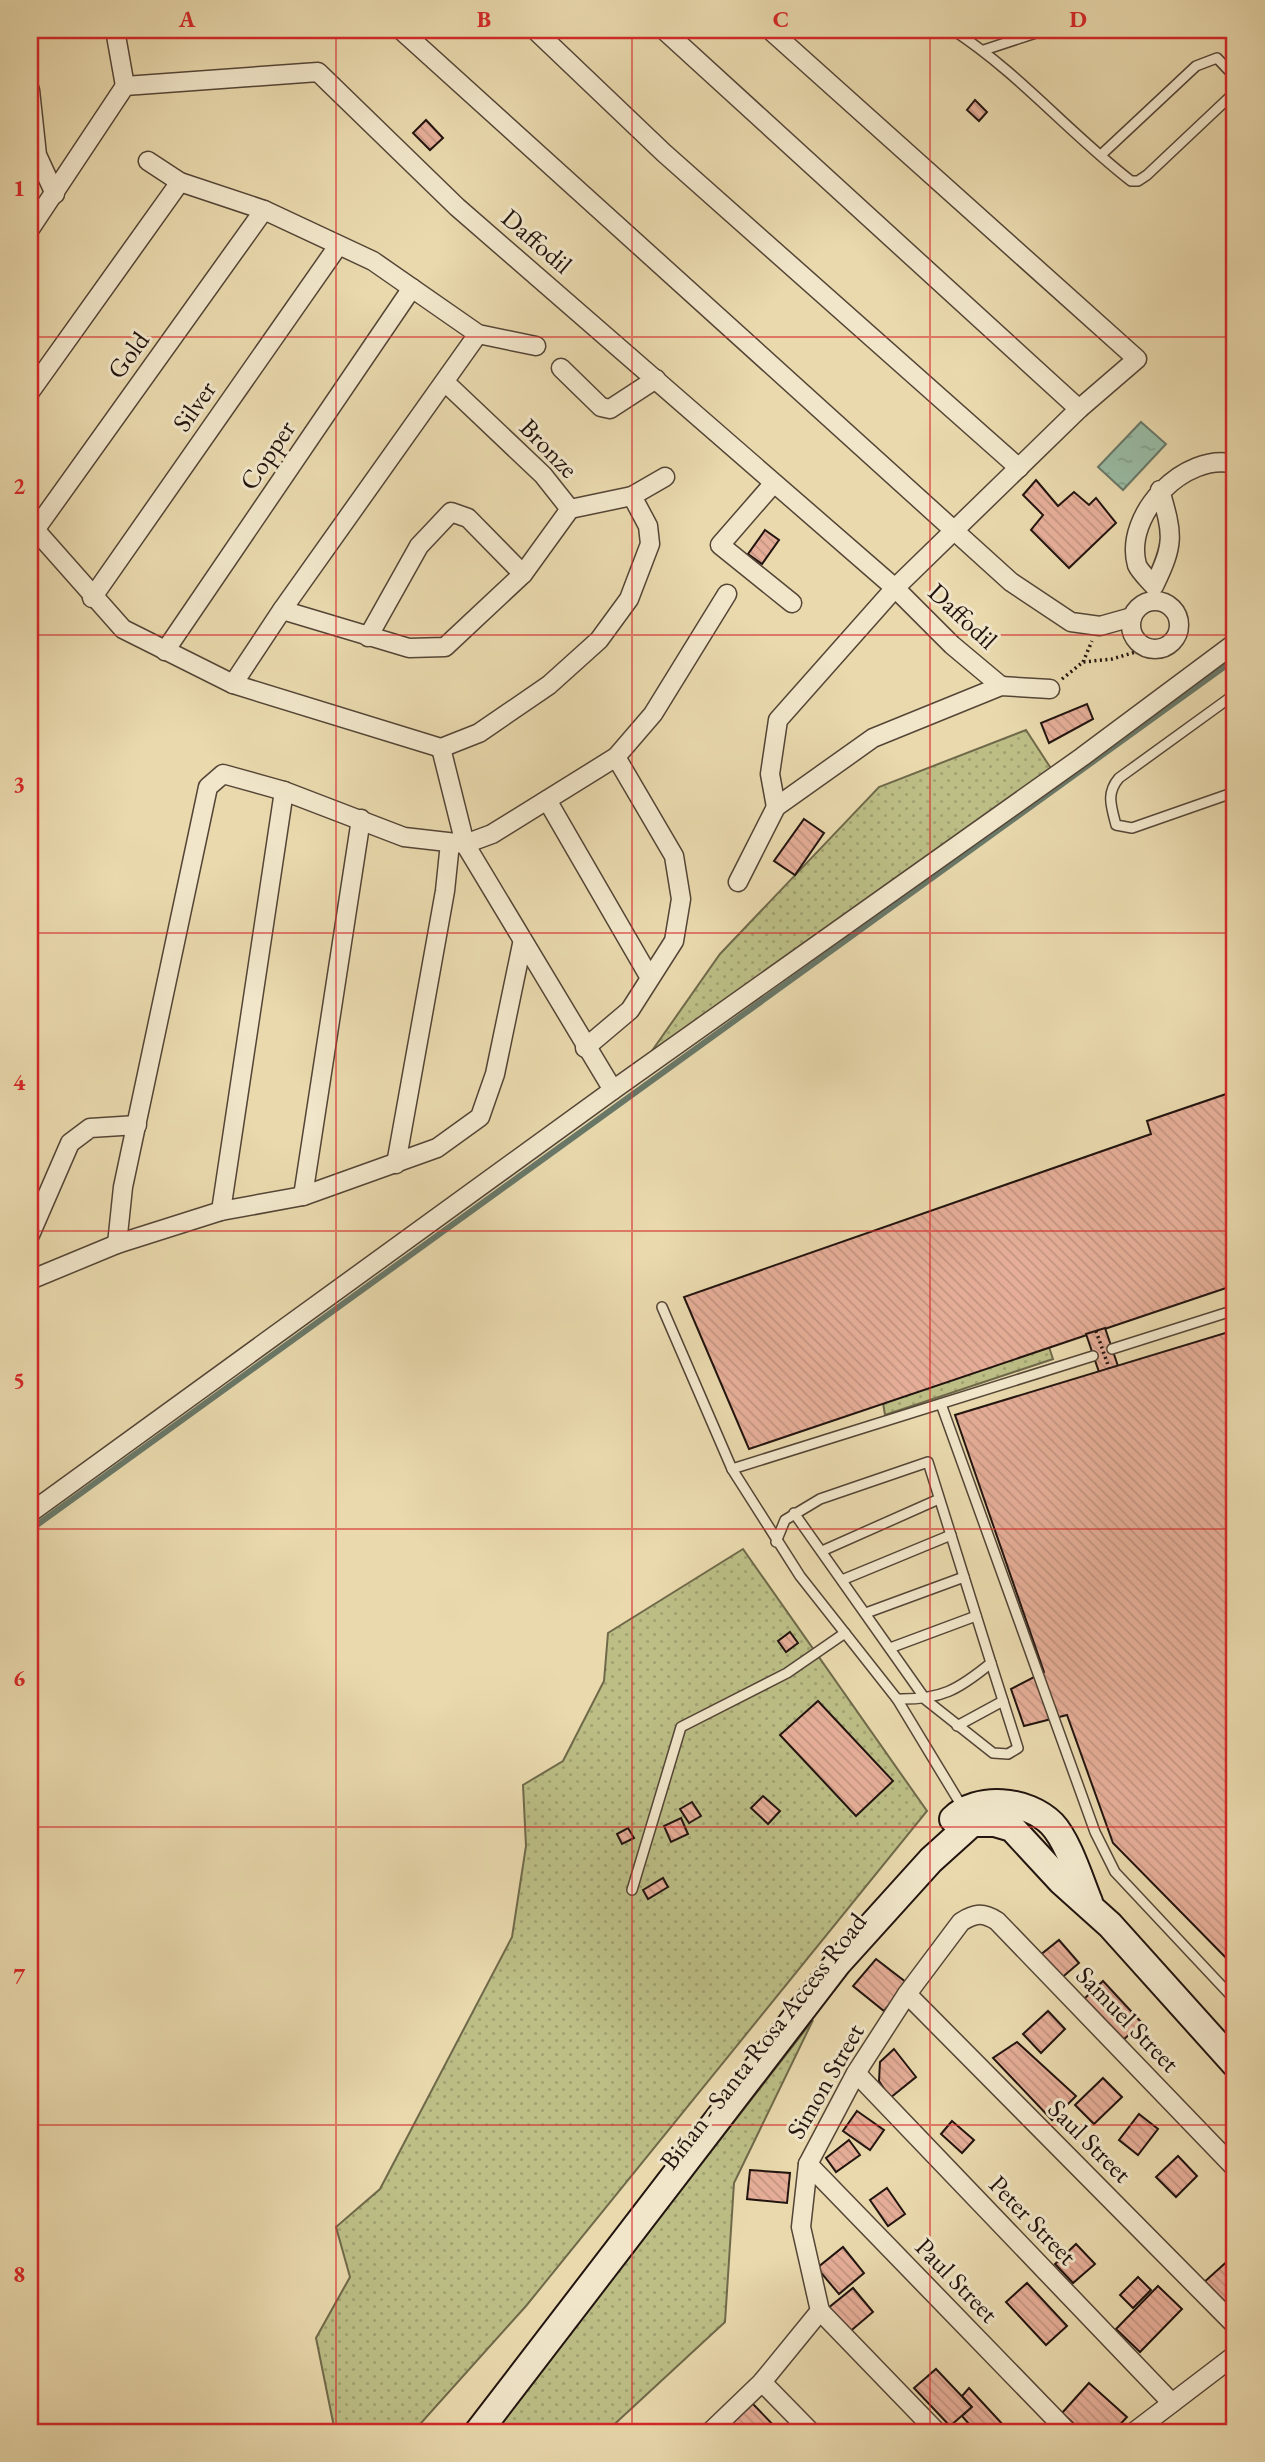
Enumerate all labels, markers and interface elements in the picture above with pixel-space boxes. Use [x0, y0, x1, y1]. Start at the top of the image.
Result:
text: A [178, 4, 196, 34]
text: B [477, 4, 491, 34]
text: C [773, 4, 789, 34]
text: D [1069, 4, 1087, 34]
text: 1 [13, 173, 25, 203]
street label: Daffodil [495, 201, 579, 281]
street label: Gold [99, 324, 157, 386]
street label: Silver [165, 374, 224, 438]
street label: Bronze [512, 411, 586, 485]
street label: Copper [231, 413, 303, 496]
text: 2 [13, 471, 25, 501]
street label: Daffodil [921, 575, 1005, 657]
text: 3 [13, 769, 25, 799]
text: 4 [13, 1067, 26, 1097]
text: 5 [13, 1365, 25, 1395]
text: 6 [13, 1663, 25, 1693]
street label: Biñan - Santa Rosa Access Road [652, 1905, 874, 2176]
street label: Samuel Street [1069, 1959, 1187, 2079]
text: 7 [13, 1961, 26, 1991]
street label: Simon Street [778, 2017, 872, 2145]
street label: Saul Street [1041, 2092, 1139, 2190]
street label: Peter Street [982, 2168, 1084, 2272]
street label: Paul Street [908, 2230, 1006, 2330]
text: 8 [13, 2259, 25, 2289]

